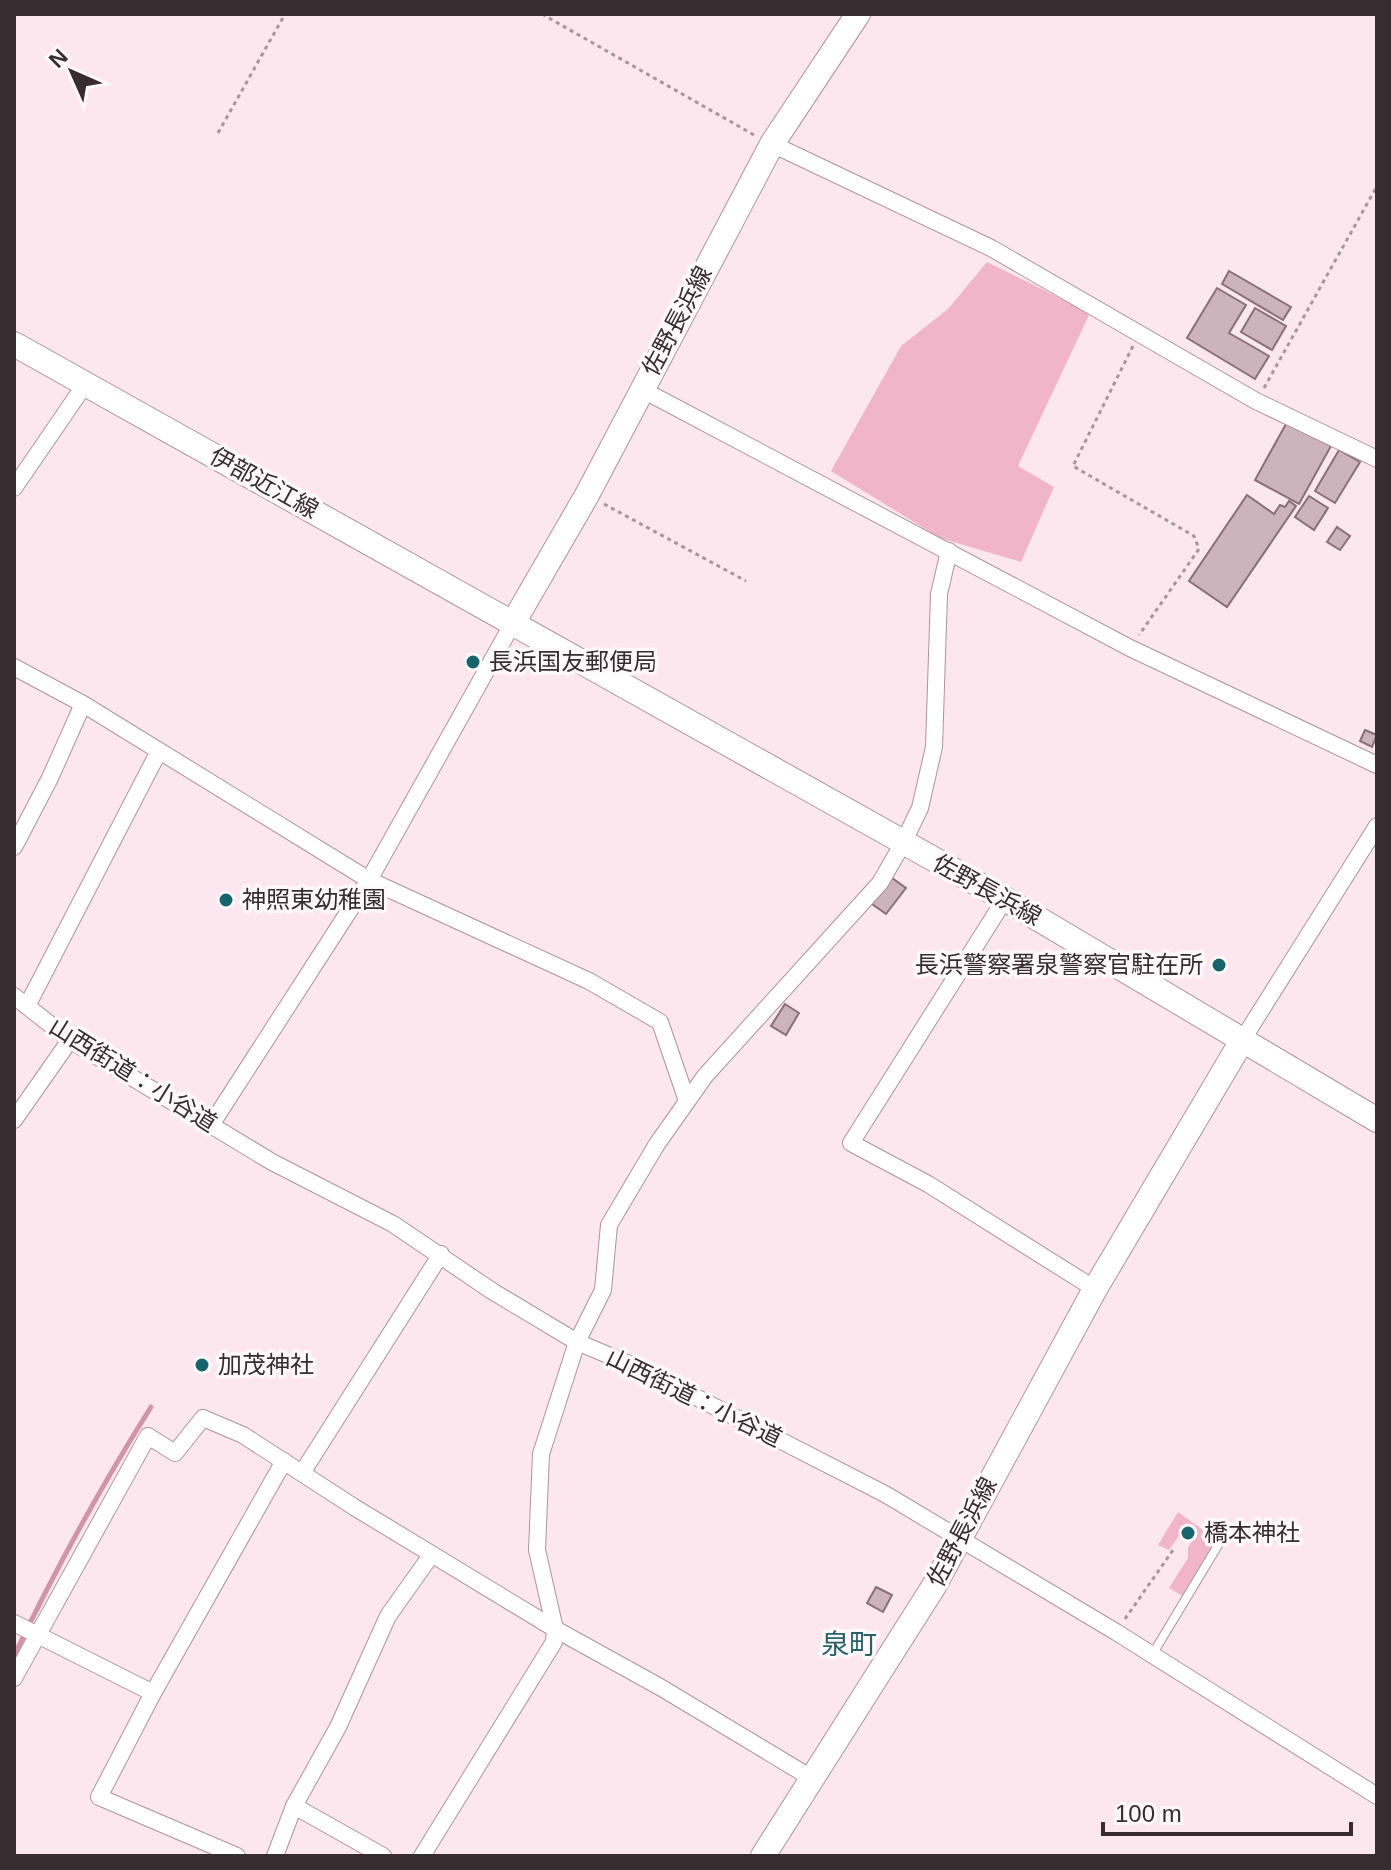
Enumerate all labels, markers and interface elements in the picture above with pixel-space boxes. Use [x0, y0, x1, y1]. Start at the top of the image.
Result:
north arrow [32, 32, 112, 112]
text: N [44, 44, 73, 73]
street label: 佐野長浜線 [636, 261, 717, 380]
street label: 伊部近江線 [205, 442, 323, 523]
place label: 長浜国友郵便局 [489, 648, 657, 675]
marker: 長浜国友郵便局 [464, 653, 482, 671]
street label: 佐野長浜線 [928, 849, 1046, 930]
place label: 神照東幼稚園 [242, 886, 386, 913]
marker: 神照東幼稚園 [217, 891, 235, 909]
place label: 長浜警察署泉警察官駐在所 [915, 951, 1203, 978]
marker: 長浜警察署泉警察官駐在所 [1210, 956, 1228, 974]
street label: 山西街道：小谷道 [45, 1012, 222, 1137]
street label: 山西街道：小谷道 [602, 1343, 786, 1452]
place label: 加茂神社 [218, 1351, 314, 1378]
marker: 加茂神社 [193, 1356, 211, 1374]
street label: 佐野長浜線 [921, 1472, 1002, 1591]
place label: 橋本神社 [1204, 1519, 1300, 1546]
marker: 橋本神社 [1179, 1524, 1197, 1542]
district label: 泉町 [821, 1629, 877, 1660]
scale bar [1103, 1786, 1351, 1836]
text: 100 m [1115, 1800, 1182, 1827]

